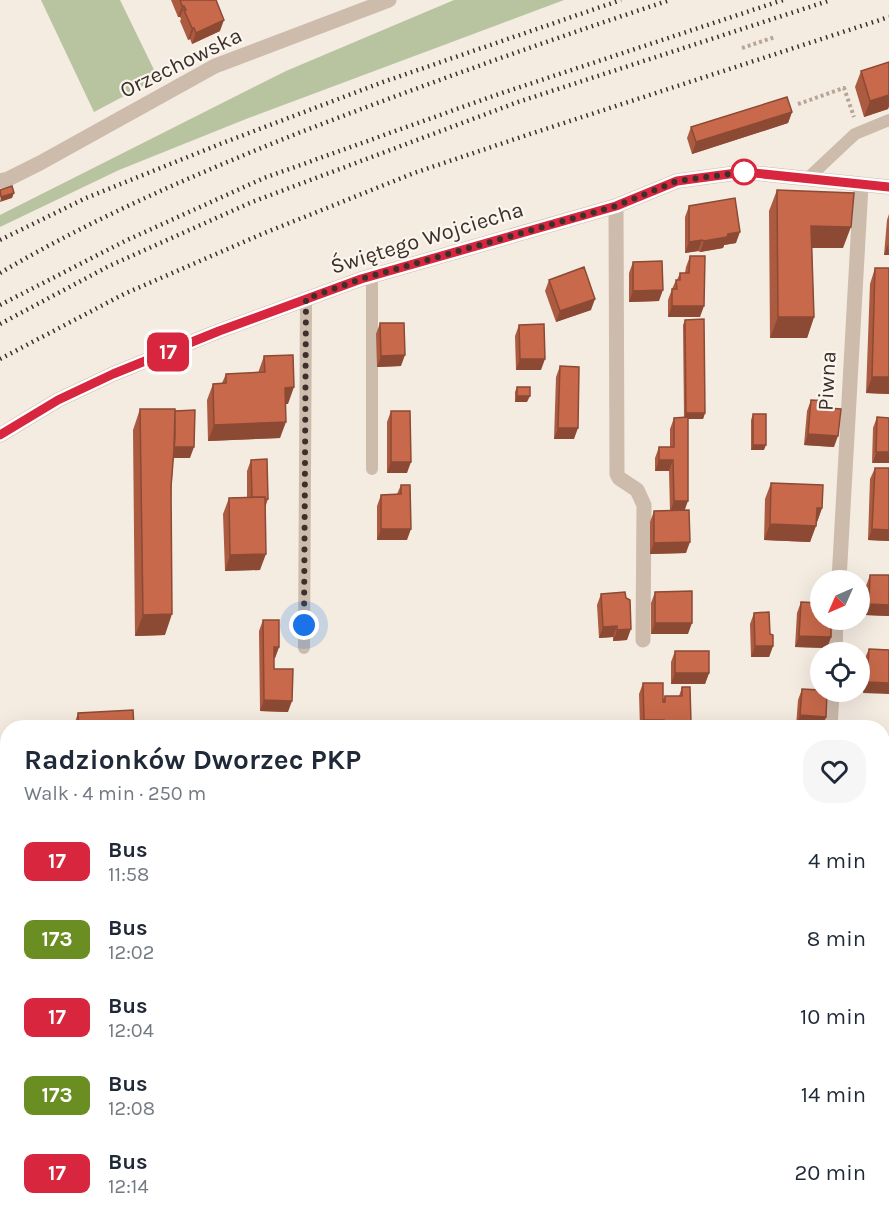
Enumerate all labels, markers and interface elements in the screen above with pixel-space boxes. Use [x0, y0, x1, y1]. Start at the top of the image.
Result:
street label: Orzechowska [116, 22, 246, 104]
unlabelled marker [731, 159, 757, 185]
street label: Świętego Wojciecha [327, 195, 527, 280]
line badge: 17 [141, 332, 195, 372]
text: 17 [159, 340, 177, 364]
street label: Piwna [812, 350, 842, 412]
north arrow [810, 570, 870, 630]
map controls [810, 570, 870, 702]
your location [289, 610, 319, 640]
button: locate [810, 642, 870, 702]
button: heart [803, 740, 866, 803]
text: Radzionków Dworzec PKP [24, 743, 361, 776]
text: Walk · 4 min · 250 m [24, 782, 206, 805]
text: Bus [108, 837, 148, 863]
text: 4 min [808, 848, 866, 874]
text: 17 [48, 849, 66, 873]
text: 11:58 [108, 863, 149, 886]
text: Bus [108, 915, 148, 941]
text: 8 min [807, 926, 866, 952]
text: 173 [42, 927, 73, 951]
text: 12:02 [108, 941, 154, 964]
text: Bus [108, 993, 148, 1019]
text: 10 min [800, 1004, 866, 1030]
text: 17 [48, 1005, 66, 1029]
text: 12:04 [108, 1019, 154, 1042]
text: Bus [108, 1071, 148, 1097]
text: 14 min [801, 1082, 866, 1108]
text: 173 [42, 1083, 73, 1107]
text: 12:08 [108, 1097, 155, 1120]
text: Bus [108, 1149, 148, 1175]
text: 20 min [795, 1160, 866, 1186]
text: 17 [48, 1161, 66, 1185]
text: 12:14 [108, 1175, 149, 1198]

